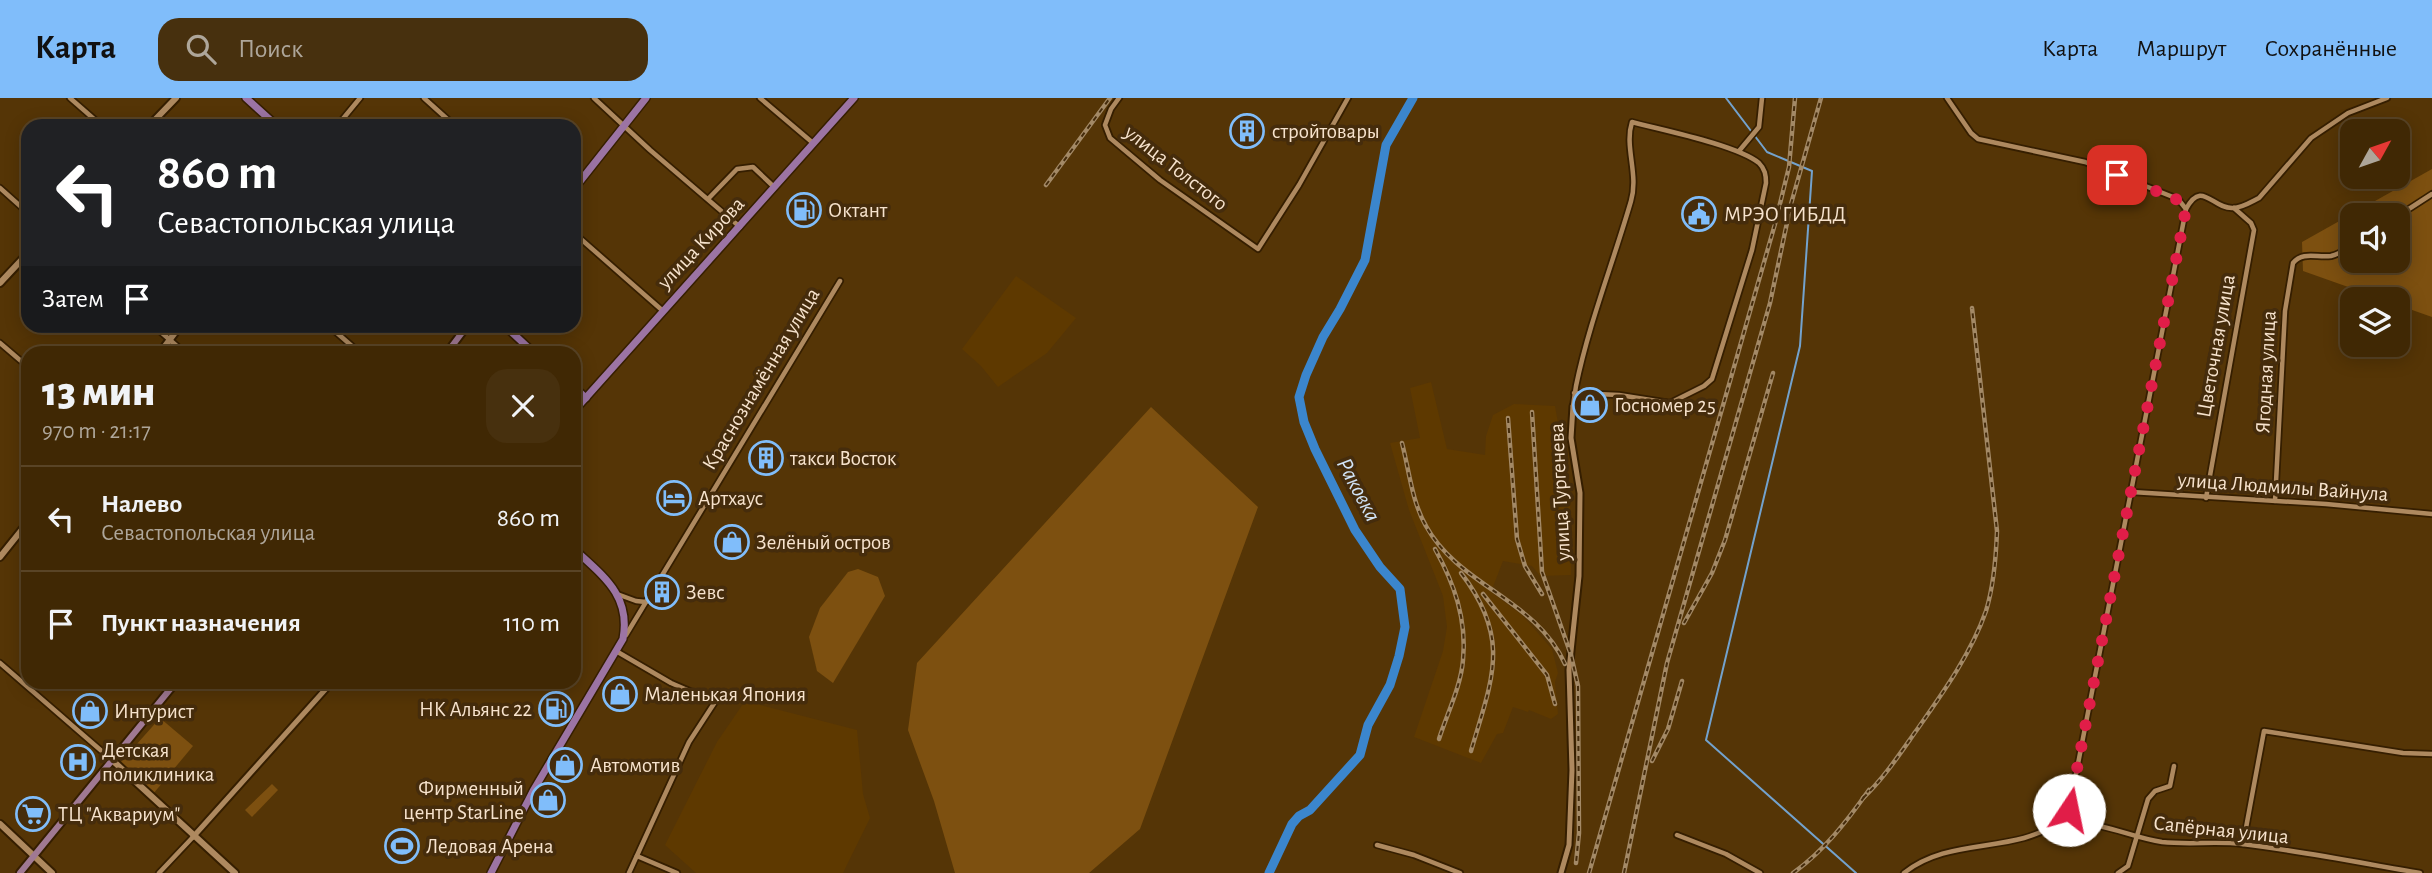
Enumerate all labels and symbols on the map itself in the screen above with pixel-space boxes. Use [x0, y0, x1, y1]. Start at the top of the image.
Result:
building icon: стройтовары [1228, 112, 1266, 150]
north arrow [2340, 119, 2410, 189]
street label: улица Толстого [1120, 121, 1232, 215]
place label: стройтовары [1272, 121, 1380, 142]
pin [2087, 145, 2147, 205]
fuel station icon: Октант [785, 191, 823, 229]
street label: улица Кирова [653, 193, 749, 294]
public building icon: МРЭО ГИБДД [1680, 195, 1718, 233]
place label: Октант [828, 200, 888, 221]
place label: МРЭО ГИБДД [1724, 204, 1846, 225]
street label: Цветочная улица [2193, 273, 2239, 419]
street label: Краснознамённая улица [698, 284, 824, 474]
street label: Ягодная улица [2252, 310, 2280, 434]
shop icon: Госномер 25 [1571, 386, 1609, 424]
place label: Госномер 25 [1614, 395, 1716, 416]
street label: улица Тургенева [1546, 422, 1574, 562]
building icon: такси Восток [747, 439, 785, 477]
place label: такси Восток [789, 448, 897, 469]
water label: Раковка [1332, 455, 1384, 525]
street label: улица Людмилы Вайнула [2176, 469, 2389, 505]
hotel icon: Артхаус [655, 479, 693, 517]
place label: Артхаус [698, 488, 763, 509]
shop icon: Зелёный остров [713, 523, 751, 561]
place label: Зелёный остров [756, 532, 891, 553]
building icon: Зевс [643, 573, 681, 611]
place label: Зевс [686, 582, 725, 603]
shop icon: Маленькая Япония [601, 675, 639, 713]
place label: Маленькая Япония [644, 684, 806, 705]
fuel station icon: НК Альянс 22 [537, 690, 575, 728]
shop icon: Интурист [71, 692, 109, 730]
place label: НК Альянс 22 [419, 699, 532, 720]
place label: Интурист [114, 701, 194, 722]
place label: Детская поликлиника [102, 740, 215, 785]
hospital icon: Детская поликлиника [59, 743, 97, 781]
shop icon: Автомотив [546, 746, 584, 784]
place label: Автомотив [590, 755, 680, 776]
position arrow [2032, 773, 2106, 847]
place label: Фирменный центр StarLine [403, 778, 524, 823]
shop icon: Фирменный центр StarLine [529, 781, 567, 819]
supermarket icon: ТЦ "Аквариум" [14, 795, 52, 833]
place label: ТЦ "Аквариум" [58, 804, 180, 825]
street label: Сапёрная улица [2152, 812, 2290, 848]
sports icon: Ледовая Арена [383, 827, 421, 865]
place label: Ледовая Арена [426, 836, 554, 857]

